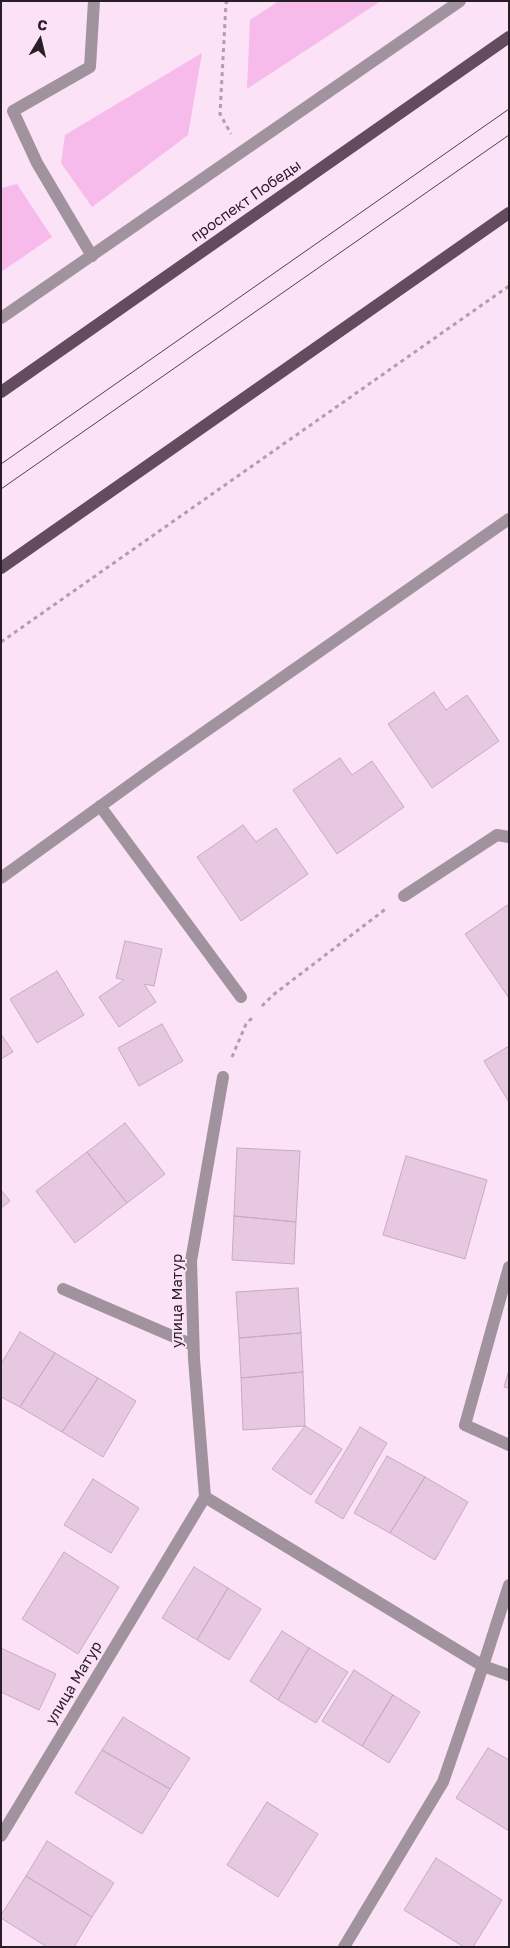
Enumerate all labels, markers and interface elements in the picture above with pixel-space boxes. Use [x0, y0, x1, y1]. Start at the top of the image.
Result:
north arrow [15, 15, 65, 65]
text: С [36, 16, 49, 34]
street label: проспект Победы [187, 156, 305, 246]
street label: улица Матур [168, 1254, 186, 1348]
street label: улица Матур [42, 1638, 106, 1728]

